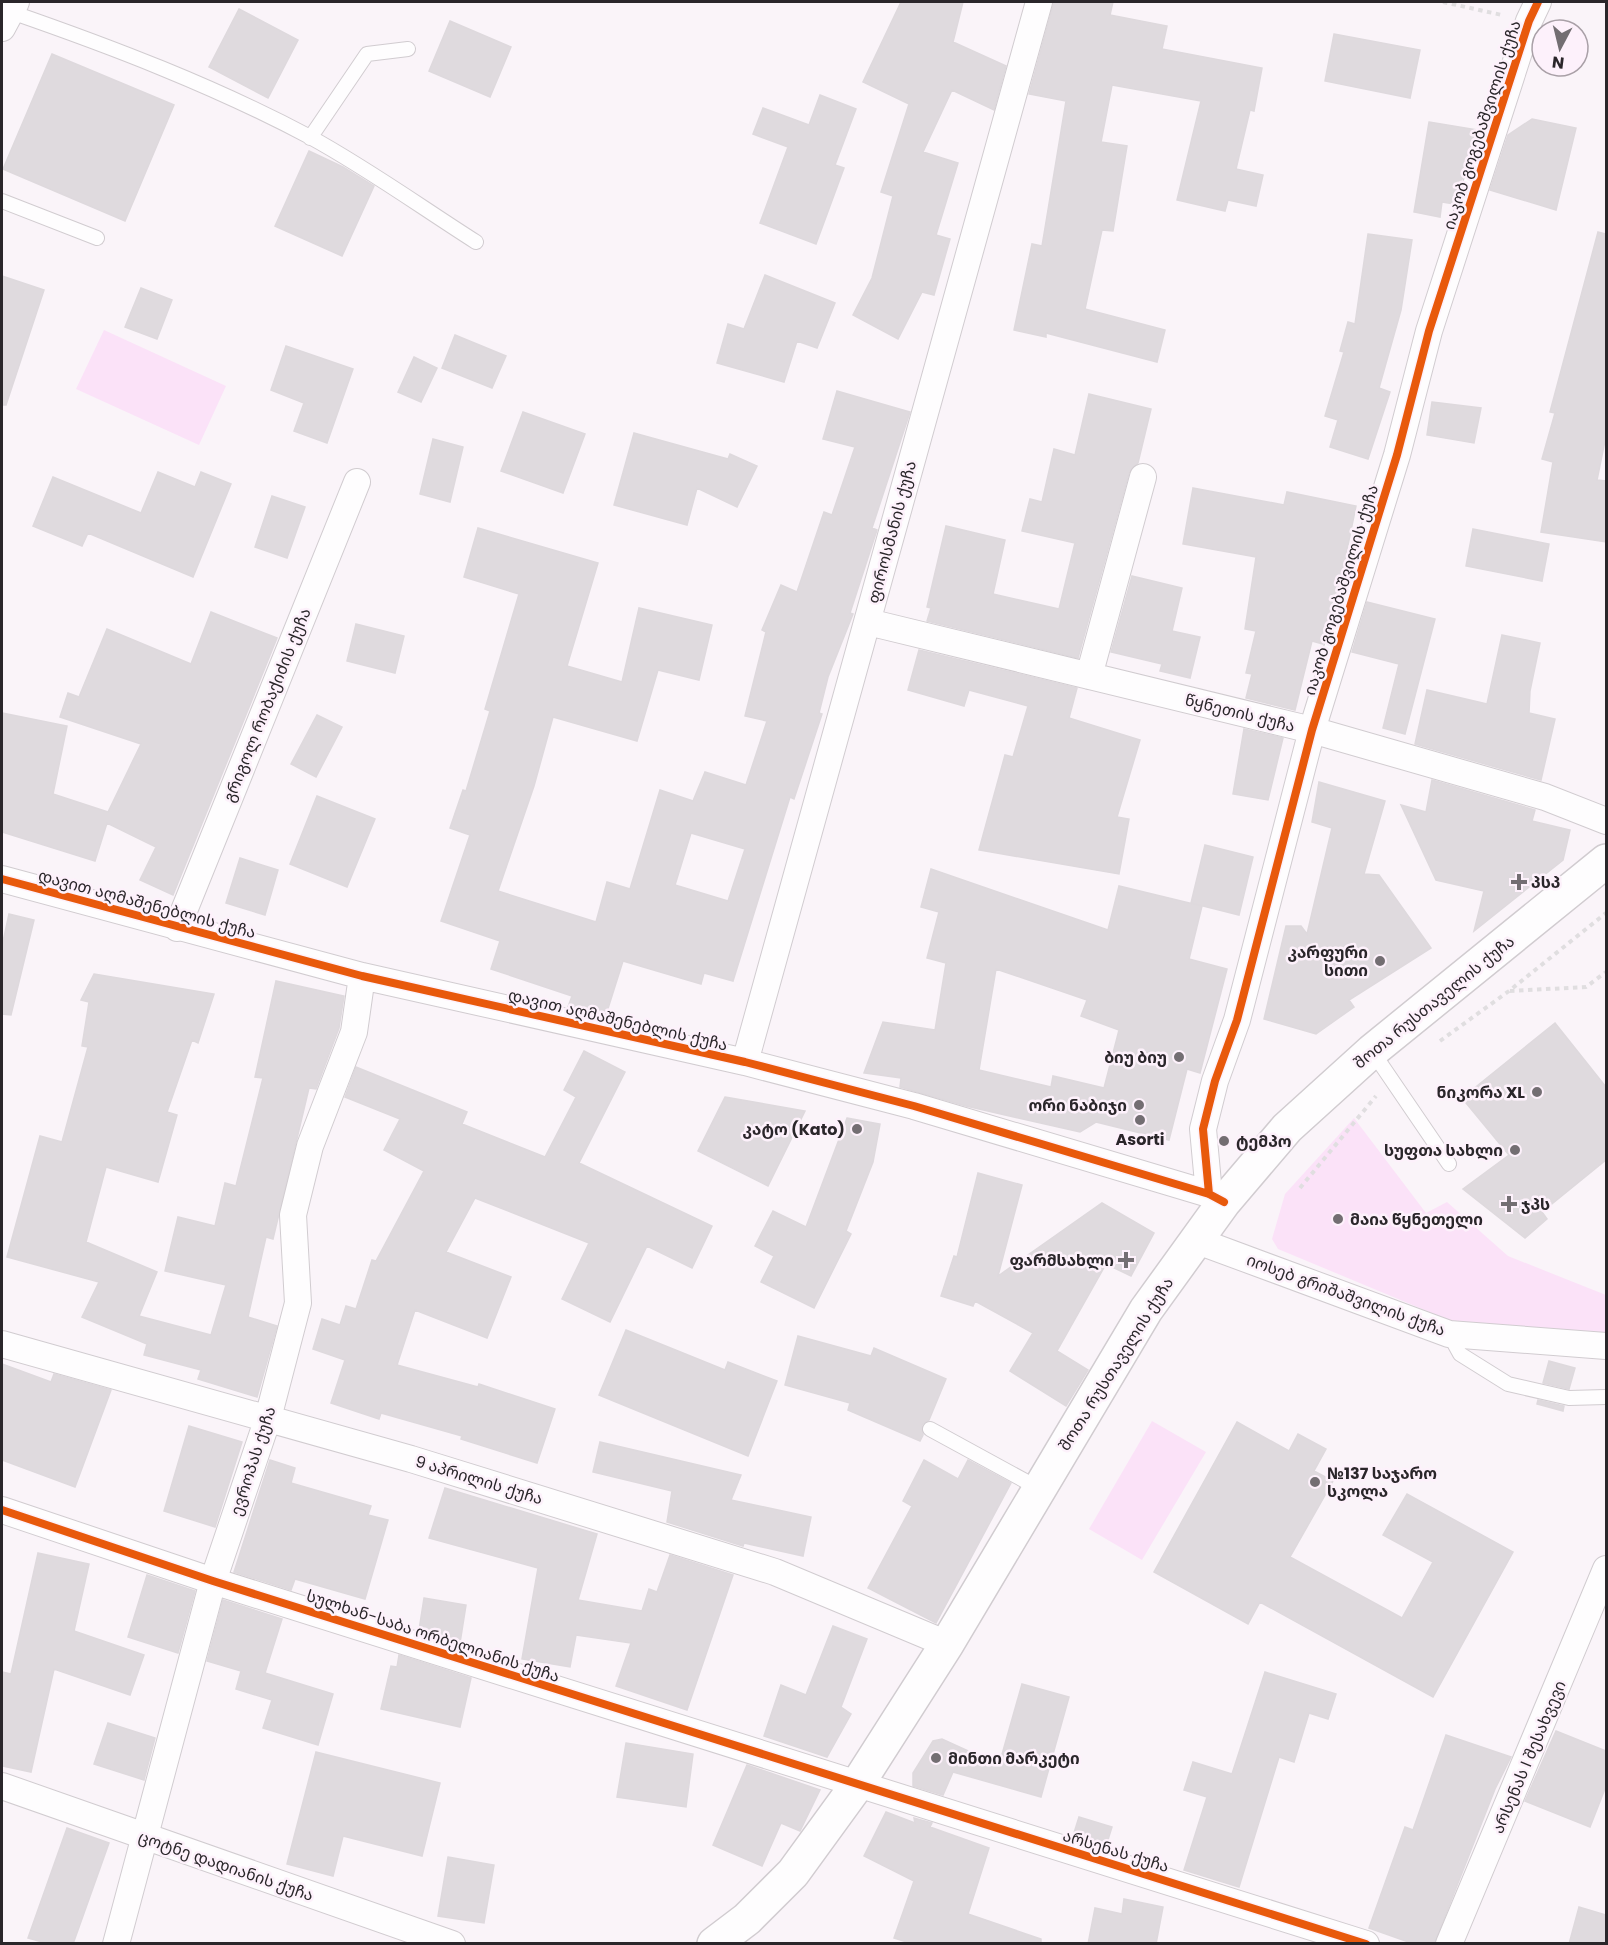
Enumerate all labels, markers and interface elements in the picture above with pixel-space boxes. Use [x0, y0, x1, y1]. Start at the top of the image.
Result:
street label: იაკობ გოგებაშვილის ქუჩა [1437, 17, 1527, 233]
north arrow [1530, 18, 1590, 78]
text: N [1551, 50, 1566, 75]
street label: ფიროსმანის ქუჩა [862, 458, 922, 606]
street label: იაკობ გოგებაშვილის ქუჩა [1298, 482, 1384, 698]
street label: გრიგოლ რობაქიძის ქუჩა [217, 604, 317, 806]
street label: წყნეთის ქუჩა [1183, 688, 1297, 738]
street label: დავით აღმაშენებლის ქუჩა [36, 864, 258, 944]
place label: პსპ [1531, 871, 1560, 894]
marker: პსპ [1512, 875, 1526, 889]
street label: შოთა რუსთაველის ქუჩა [1349, 930, 1519, 1074]
place label: კარფური სითი [1287, 941, 1368, 982]
marker: კარფური სითი [1373, 954, 1387, 968]
street label: დავით აღმაშენებლის ქუჩა [506, 984, 730, 1056]
place label: ბიუ ბიუ [1104, 1046, 1167, 1069]
marker: ბიუ ბიუ [1172, 1050, 1186, 1064]
place label: ნიკორა XL [1437, 1081, 1525, 1104]
marker: ნიკორა XL [1530, 1085, 1544, 1099]
place label: ორი ნაბიჯი [1029, 1094, 1127, 1117]
marker: ორი ნაბიჯი [1132, 1098, 1146, 1112]
marker: Asorti [1133, 1113, 1147, 1127]
place label: კატო (Kato) [743, 1118, 845, 1141]
marker: კატო (Kato) [850, 1122, 864, 1136]
place label: Asorti [1116, 1128, 1164, 1151]
place label: ტემპო [1236, 1130, 1292, 1153]
marker: ტემპო [1217, 1134, 1231, 1148]
place label: სუფთა სახლი [1384, 1139, 1503, 1162]
marker: სუფთა სახლი [1508, 1143, 1522, 1157]
place label: ჯპს [1521, 1193, 1550, 1216]
marker: ჯპს [1502, 1197, 1516, 1211]
place label: მაია წყნეთელი [1350, 1208, 1483, 1231]
marker: მაია წყნეთელი [1331, 1212, 1345, 1226]
street label: იოსებ გრიშაშვილის ქუჩა [1243, 1248, 1449, 1342]
place label: ფარმსახლი [1010, 1249, 1114, 1272]
marker: ფარმსახლი [1119, 1253, 1133, 1267]
street label: შოთა რუსთაველის ქუჩა [1053, 1273, 1179, 1455]
street label: ევროპას ქუჩა [225, 1403, 281, 1519]
street label: 9 აპრილის ქუჩა [412, 1450, 546, 1510]
place label: №137 საჯარო სკოლა [1327, 1462, 1437, 1503]
marker: №137 საჯარო სკოლა [1308, 1475, 1322, 1489]
street label: სულხან-საბა ორბელიანის ქუჩა [303, 1584, 563, 1688]
street label: არსენას I შესახვევი [1486, 1677, 1572, 1837]
place label: მინთი მარკეტი [948, 1747, 1080, 1770]
marker: მინთი მარკეტი [929, 1751, 943, 1765]
street label: არსენას ქუჩა [1060, 1824, 1172, 1878]
street label: ცოტნე დადიანის ქუჩა [135, 1825, 317, 1907]

